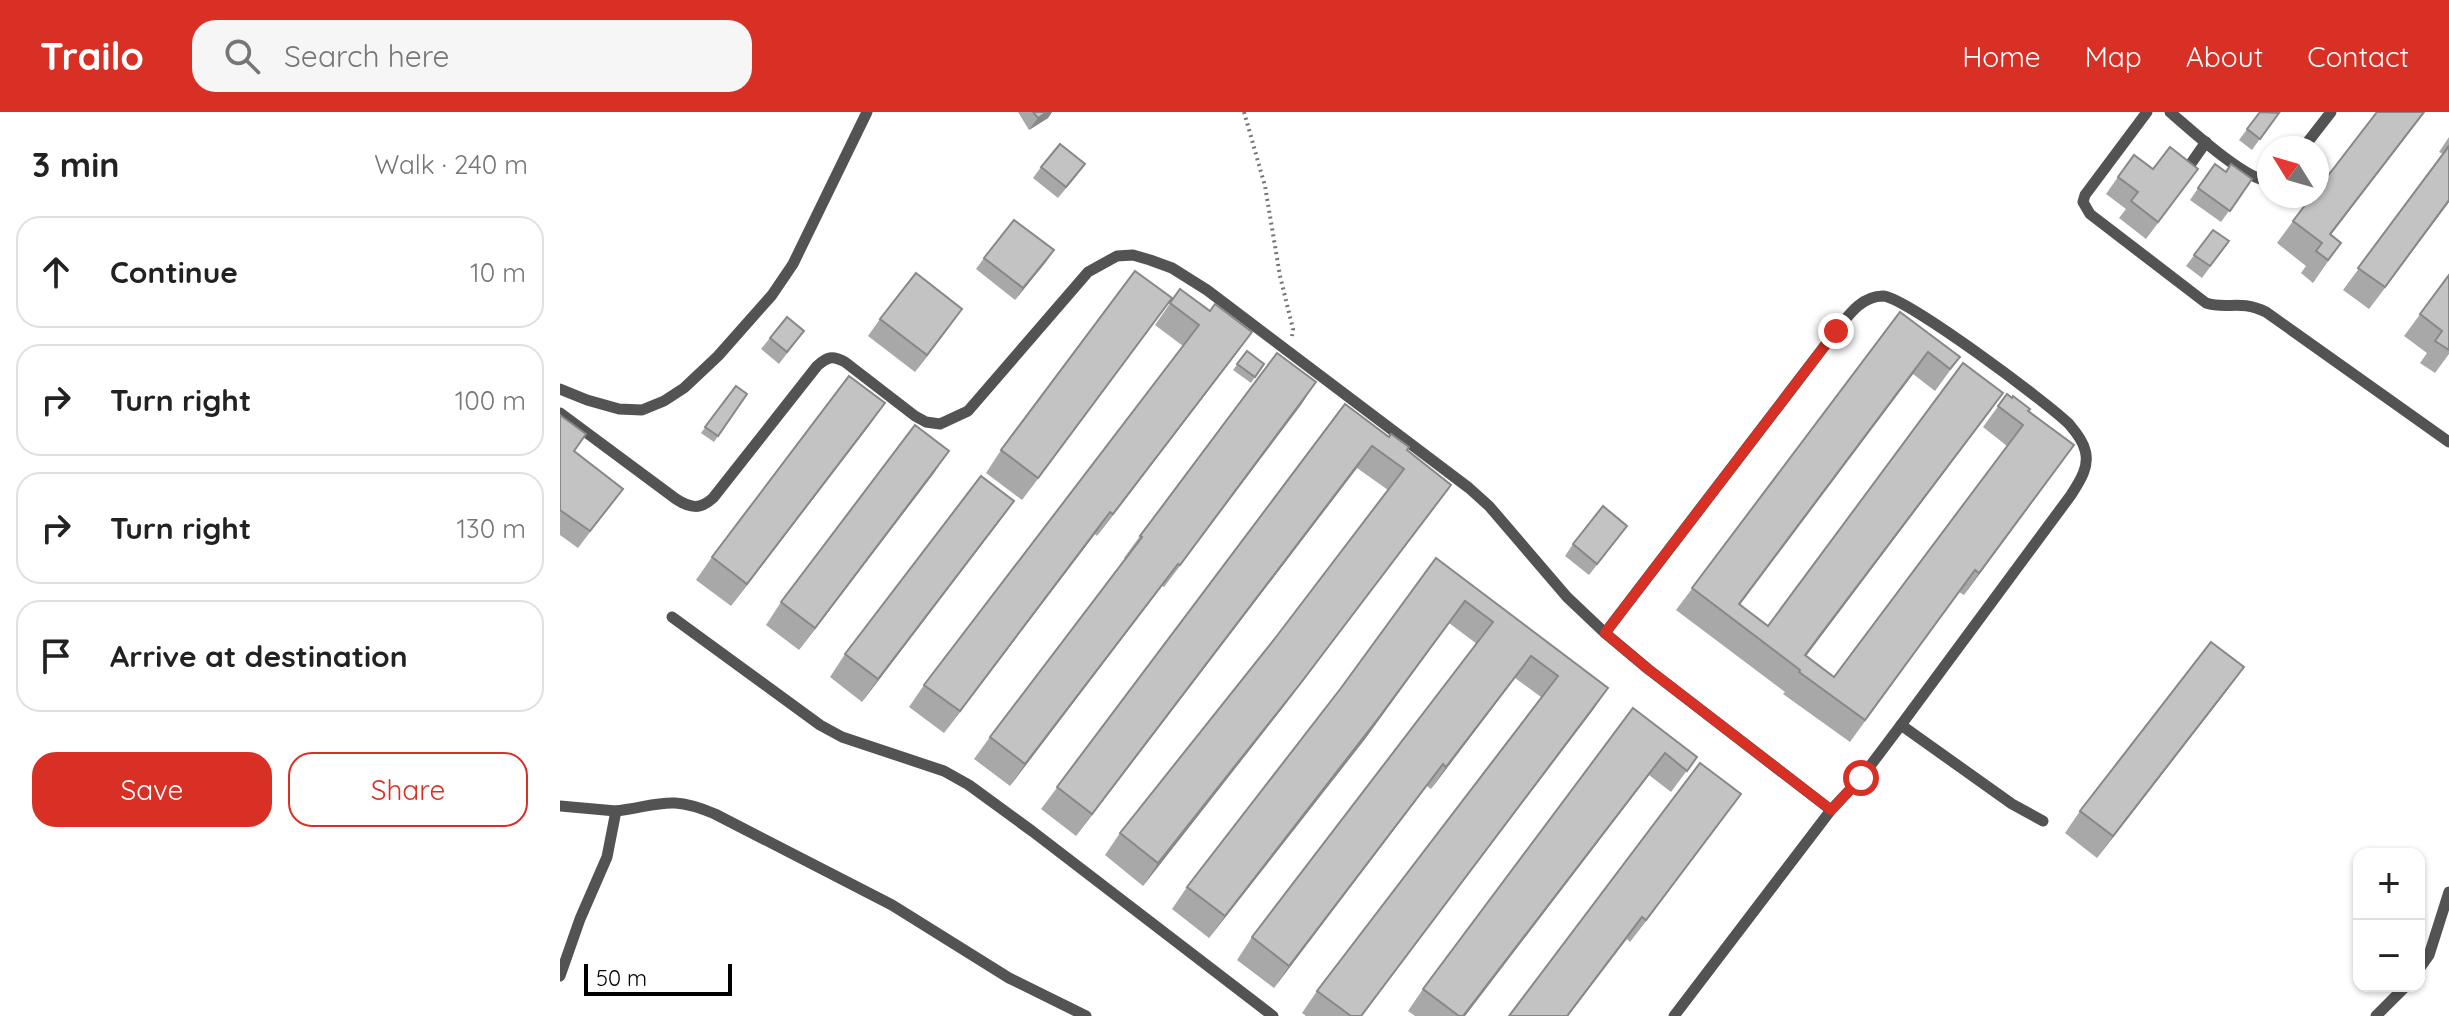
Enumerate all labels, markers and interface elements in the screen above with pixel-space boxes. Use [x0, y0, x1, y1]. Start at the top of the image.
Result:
search box [192, 20, 752, 92]
text: Trailo [40, 32, 144, 80]
icon: search [220, 34, 264, 78]
text: Search here [284, 37, 450, 75]
text: Home [1962, 39, 2041, 74]
text: Map [2085, 39, 2142, 74]
text: About [2186, 39, 2263, 74]
text: Contact [2307, 39, 2409, 74]
north arrow [2257, 136, 2329, 208]
text: 3 min [32, 143, 119, 186]
text: Walk · 240 m [374, 148, 528, 181]
icon: ahead [34, 250, 78, 294]
text: Continue [110, 253, 238, 291]
text: 10 m [470, 256, 526, 289]
route end [1818, 313, 1854, 349]
icon: right [34, 378, 78, 422]
text: Turn right [110, 381, 251, 419]
text: 100 m [455, 384, 526, 417]
icon: right [34, 506, 78, 550]
text: Turn right [110, 509, 251, 547]
text: 130 m [456, 512, 526, 545]
icon: arrive [34, 634, 78, 678]
text: Arrive at destination [110, 637, 408, 675]
button: Save [32, 752, 272, 827]
button: Share [288, 752, 528, 827]
route start [1843, 760, 1879, 796]
map controls [2353, 848, 2425, 992]
button: + [2353, 848, 2425, 920]
button: − [2353, 920, 2425, 992]
scale bar [584, 960, 732, 996]
text: 50 m [596, 964, 647, 992]

